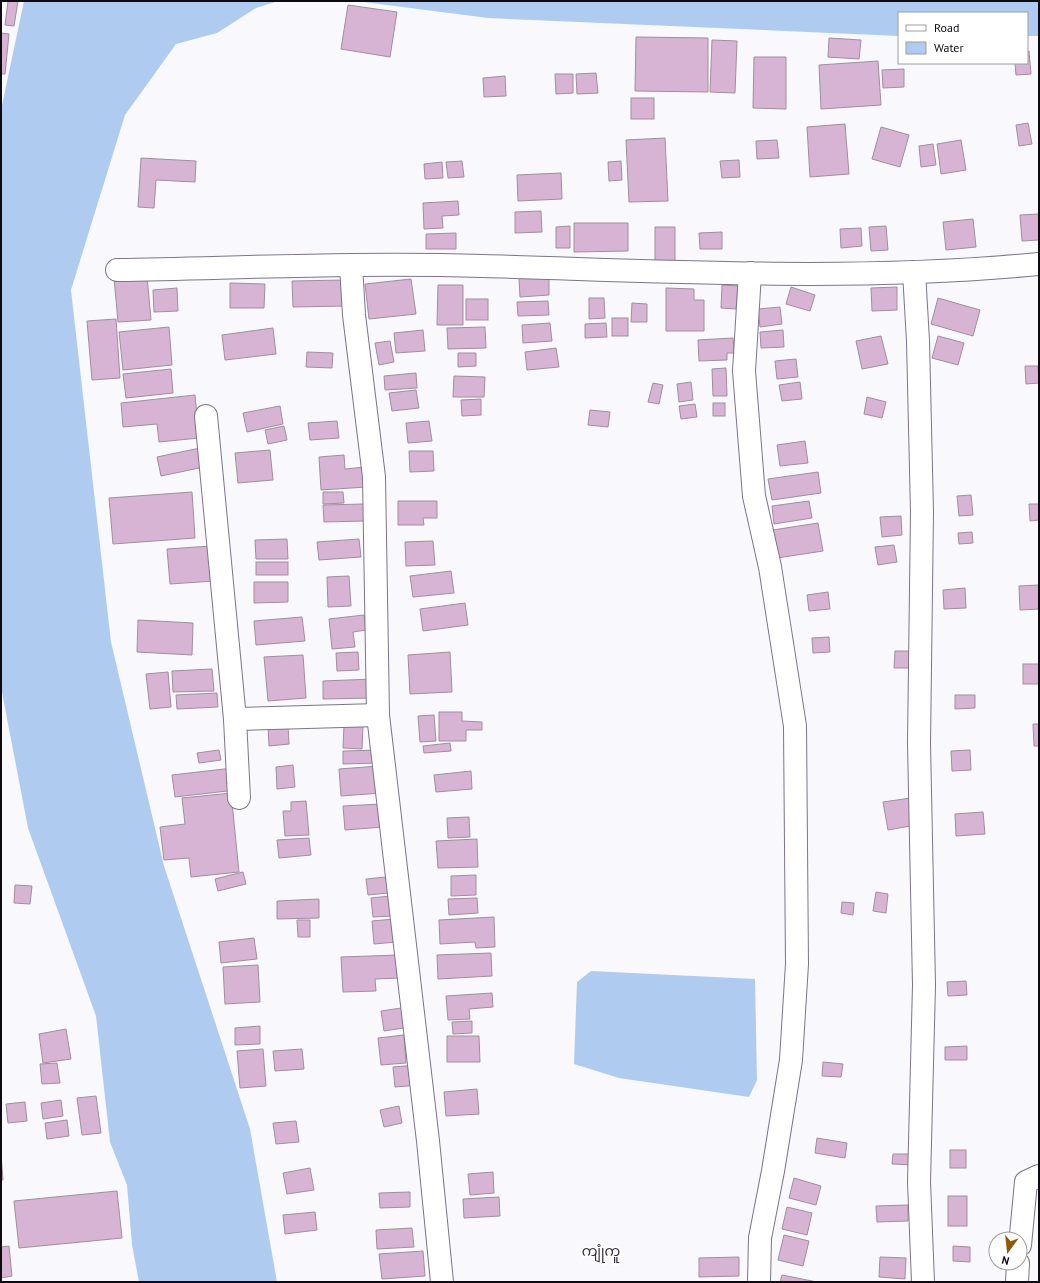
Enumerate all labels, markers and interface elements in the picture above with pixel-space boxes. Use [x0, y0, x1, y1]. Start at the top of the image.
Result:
legend [898, 12, 1028, 64]
text: Road [934, 20, 959, 35]
text: Water [934, 40, 964, 55]
north arrow [988, 1231, 1028, 1271]
district label: ကျုံကူ [582, 1242, 620, 1263]
text: N [1000, 1253, 1011, 1268]

